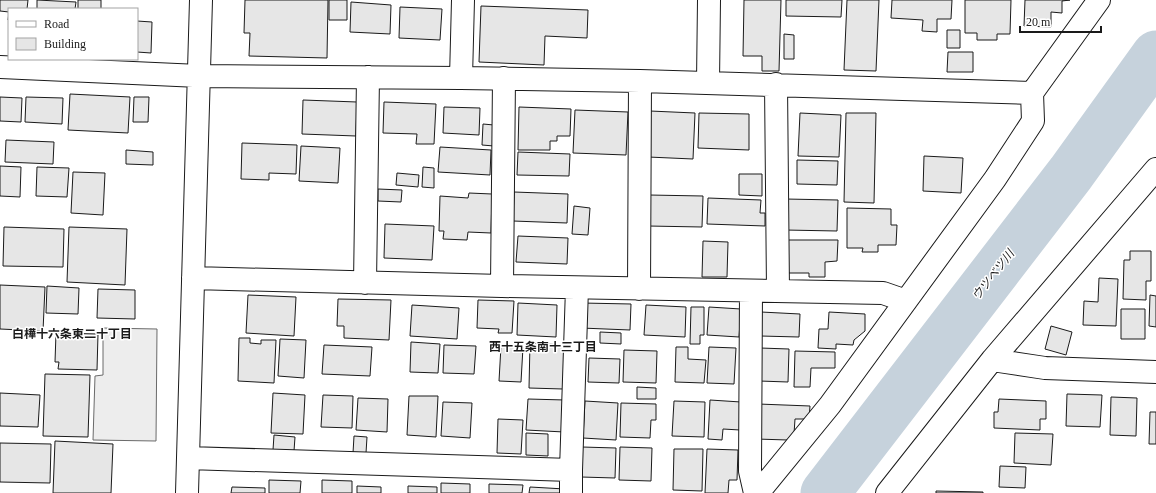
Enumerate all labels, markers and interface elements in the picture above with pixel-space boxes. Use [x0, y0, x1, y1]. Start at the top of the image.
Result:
legend [8, 8, 138, 60]
scale bar [1020, 8, 1101, 34]
text: 20 m [1026, 15, 1051, 29]
text: Road [44, 17, 69, 31]
text: Building [44, 37, 86, 51]
water label: ウツベツ川 [969, 245, 1018, 303]
district label: 白樺十六条東二十丁目 [12, 327, 132, 341]
district label: 西十五条南十三丁目 [489, 340, 597, 354]

